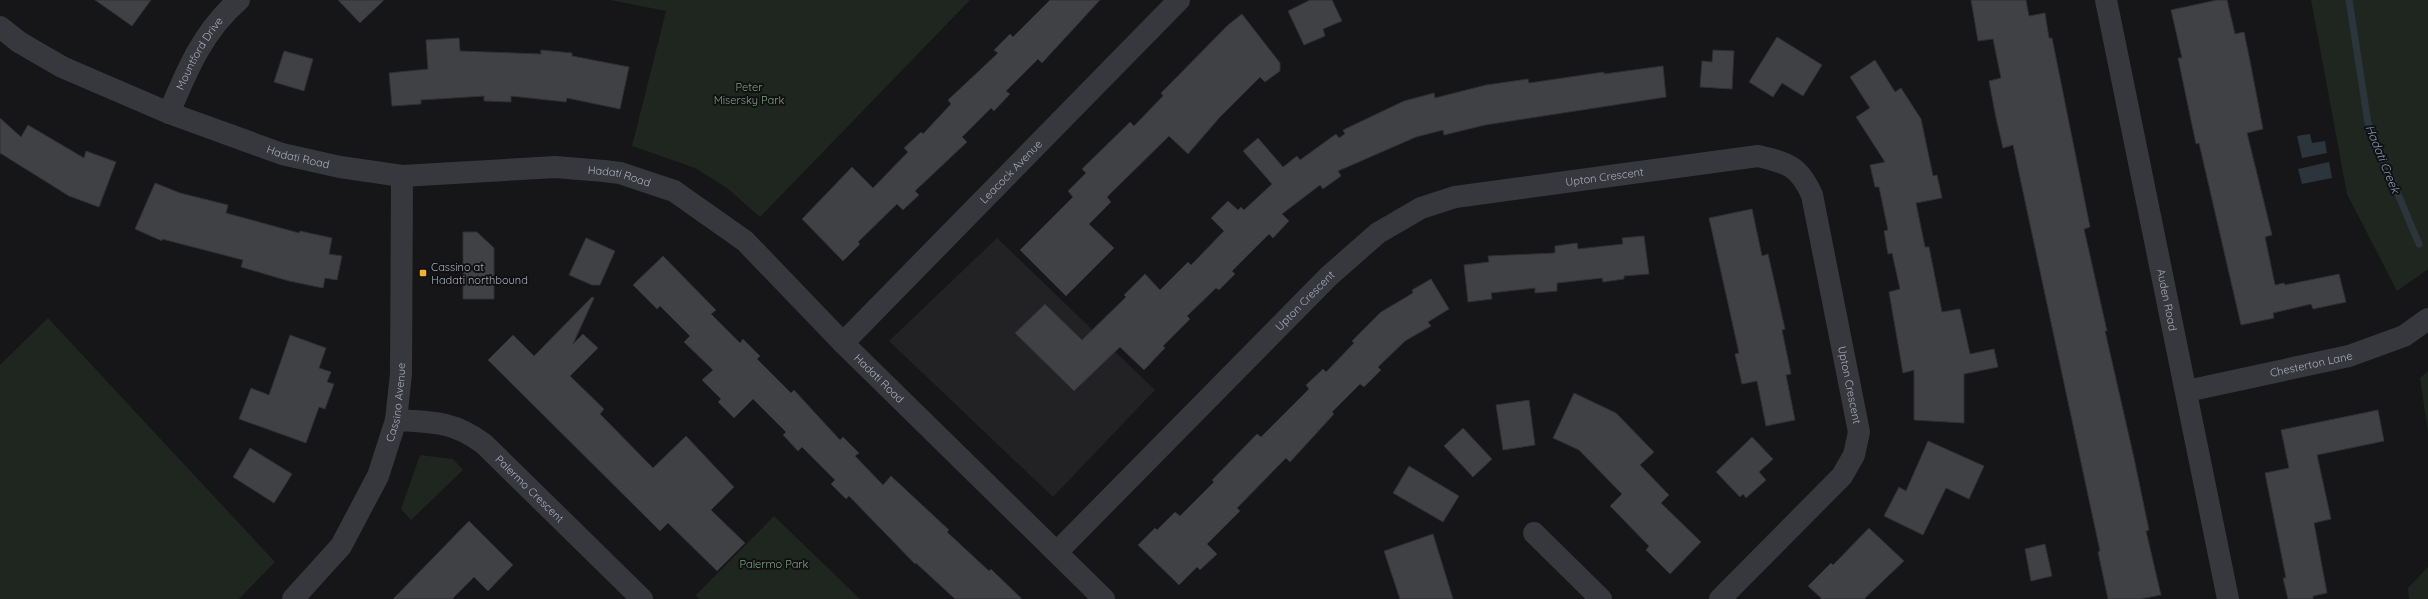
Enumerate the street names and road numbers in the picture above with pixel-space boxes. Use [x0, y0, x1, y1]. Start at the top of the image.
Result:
street label: Mountford Drive [173, 14, 226, 92]
street label: Leacock Avenue [977, 137, 1045, 206]
street label: Hadati Road [265, 142, 331, 171]
street label: Hadati Road [587, 163, 652, 190]
street label: Upton Crescent [1564, 165, 1645, 189]
street label: Upton Crescent [1272, 267, 1338, 334]
street label: Auden Road [2154, 268, 2180, 332]
street label: Upton Crescent [1835, 345, 1864, 425]
street label: Chesterton Lane [2269, 348, 2354, 380]
street label: Hadati Road [851, 351, 907, 406]
street label: Cassino Avenue [382, 363, 408, 444]
street label: Palermo Crescent [492, 452, 567, 526]

